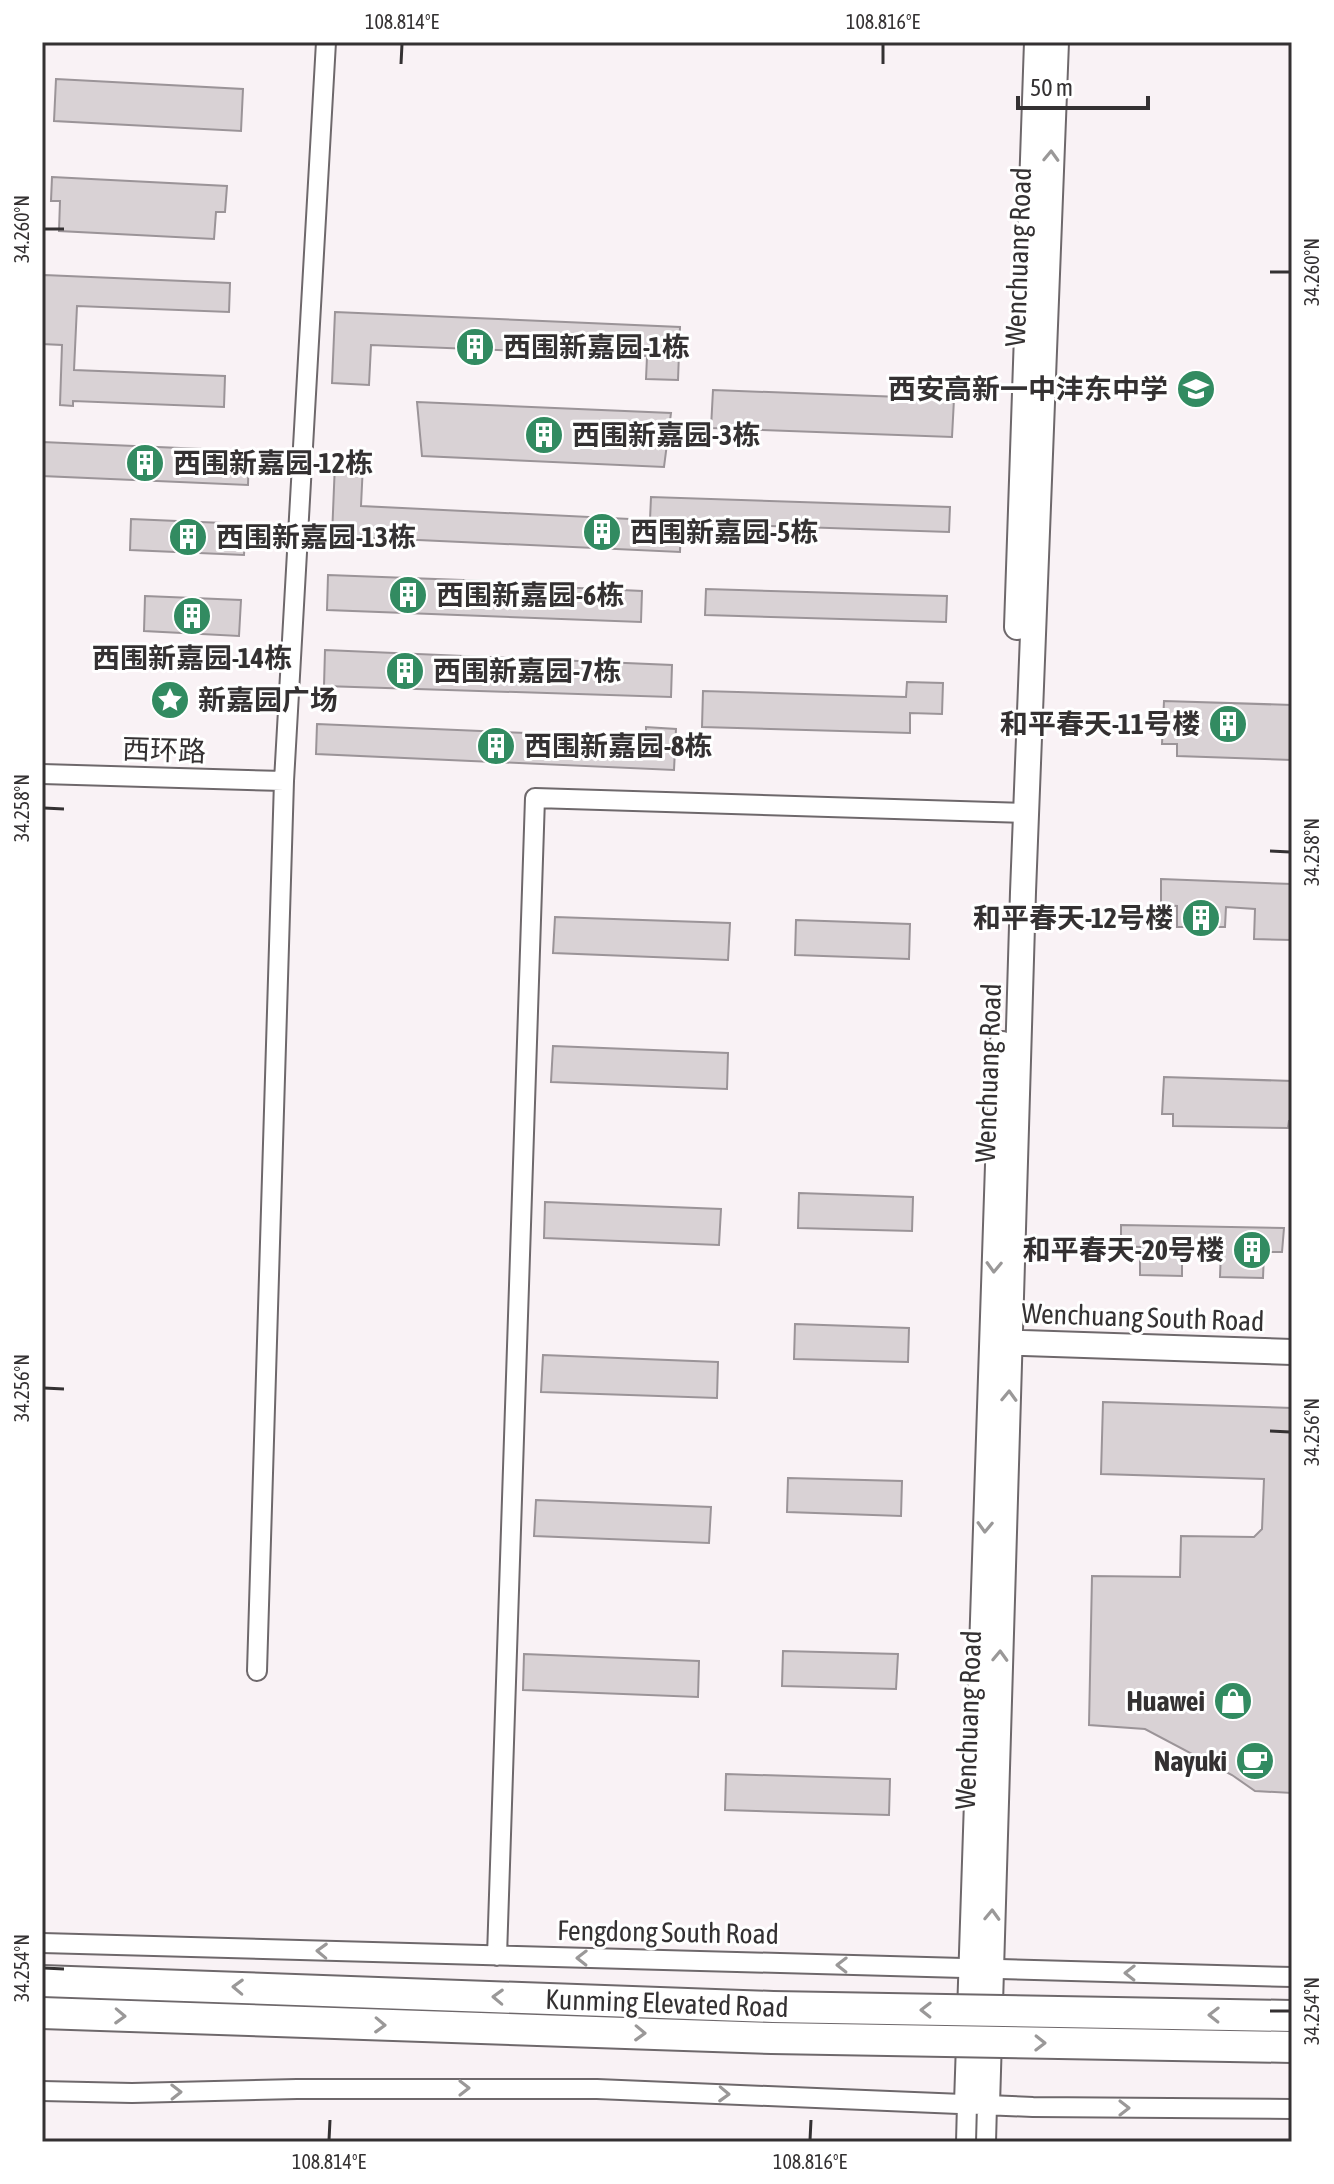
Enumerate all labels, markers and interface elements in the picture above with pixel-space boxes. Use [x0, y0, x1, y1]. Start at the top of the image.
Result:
text: 108.814°E [365, 10, 439, 33]
text: 108.816°E [846, 10, 920, 33]
scale bar [1018, 60, 1148, 110]
text: 50 m [1030, 74, 1073, 101]
one-way arrow [1043, 149, 1060, 162]
street label: Wenchuang Road [999, 167, 1037, 347]
text: 34.260°N [10, 195, 33, 263]
text: 34.260°N [1300, 238, 1323, 306]
building icon: 西围新嘉园-1栋 [454, 326, 496, 368]
place label: 西围新嘉园-1栋 [503, 331, 690, 363]
school or university icon: 西安高新一中沣东中学 [1175, 368, 1217, 410]
place label: 西安高新一中沣东中学 [888, 373, 1168, 405]
building icon: 西围新嘉园-3栋 [523, 414, 565, 456]
place label: 西围新嘉园-3栋 [572, 419, 760, 451]
building icon: 西围新嘉园-12栋 [124, 442, 166, 484]
place label: 西围新嘉园-12栋 [173, 447, 373, 479]
building icon: 西围新嘉园-5栋 [581, 511, 623, 553]
building icon: 西围新嘉园-13栋 [167, 516, 209, 558]
place label: 西围新嘉园-5栋 [630, 516, 818, 548]
place label: 西围新嘉园-13栋 [216, 521, 416, 553]
building icon: 西围新嘉园-6栋 [387, 574, 429, 616]
place label: 西围新嘉园-6栋 [436, 579, 624, 611]
building icon: 西围新嘉园-14栋 [171, 595, 213, 637]
place label: 西围新嘉园-14栋 [92, 642, 292, 674]
building icon: 西围新嘉园-7栋 [384, 650, 426, 692]
place label: 西围新嘉园-7栋 [433, 655, 621, 687]
place icon: 新嘉园广场 [149, 679, 191, 721]
place label: 新嘉园广场 [198, 684, 338, 716]
building icon: 和平春天-11号楼 [1207, 703, 1249, 745]
place label: 和平春天-11号楼 [1000, 708, 1200, 740]
building icon: 西围新嘉园-8栋 [475, 725, 517, 767]
place label: 西围新嘉园-8栋 [524, 730, 712, 762]
street label: 西环路 [121, 733, 207, 767]
text: 34.258°N [10, 774, 33, 842]
text: 34.258°N [1300, 818, 1323, 886]
building icon: 和平春天-12号楼 [1180, 897, 1222, 939]
place label: 和平春天-12号楼 [973, 902, 1173, 934]
street label: Wenchuang Road [969, 983, 1007, 1163]
building icon: 和平春天-20号楼 [1231, 1229, 1273, 1271]
place label: 和平春天-20号楼 [1023, 1234, 1224, 1266]
one-way arrow [986, 1261, 1003, 1274]
street label: Wenchuang South Road [1021, 1297, 1265, 1337]
text: 34.256°N [10, 1354, 33, 1422]
one-way arrow [1000, 1389, 1017, 1402]
text: 34.256°N [1300, 1398, 1323, 1466]
one-way arrow [977, 1521, 994, 1534]
street label: Wenchuang Road [949, 1630, 987, 1810]
one-way arrow [992, 1649, 1009, 1662]
shop icon: Huawei [1212, 1680, 1254, 1722]
place label: Huawei [1127, 1685, 1205, 1717]
cafe icon: Nayuki [1234, 1740, 1276, 1782]
place label: Nayuki [1154, 1745, 1227, 1777]
one-way arrow [983, 1908, 1001, 1921]
street label: Fengdong South Road [557, 1914, 779, 1950]
text: 34.254°N [10, 1934, 33, 2002]
one-way arrow [315, 1943, 328, 1960]
one-way arrow [575, 1950, 588, 1967]
one-way arrow [835, 1956, 848, 1973]
one-way arrow [1123, 1964, 1136, 1982]
text: 34.254°N [1300, 1977, 1323, 2045]
one-way arrow [231, 1979, 244, 1996]
street label: Kunming Elevated Road [545, 1983, 789, 2023]
one-way arrow [491, 1988, 504, 2005]
one-way arrow [919, 2001, 932, 2018]
one-way arrow [1207, 2006, 1220, 2024]
one-way arrow [114, 2007, 127, 2024]
one-way arrow [374, 2016, 387, 2033]
one-way arrow [634, 2025, 647, 2042]
one-way arrow [1034, 2034, 1047, 2052]
one-way arrow [458, 2079, 471, 2097]
one-way arrow [170, 2083, 183, 2100]
one-way arrow [718, 2086, 731, 2103]
one-way arrow [1118, 2099, 1131, 2117]
text: 108.814°E [292, 2150, 366, 2173]
text: 108.816°E [773, 2150, 847, 2173]

